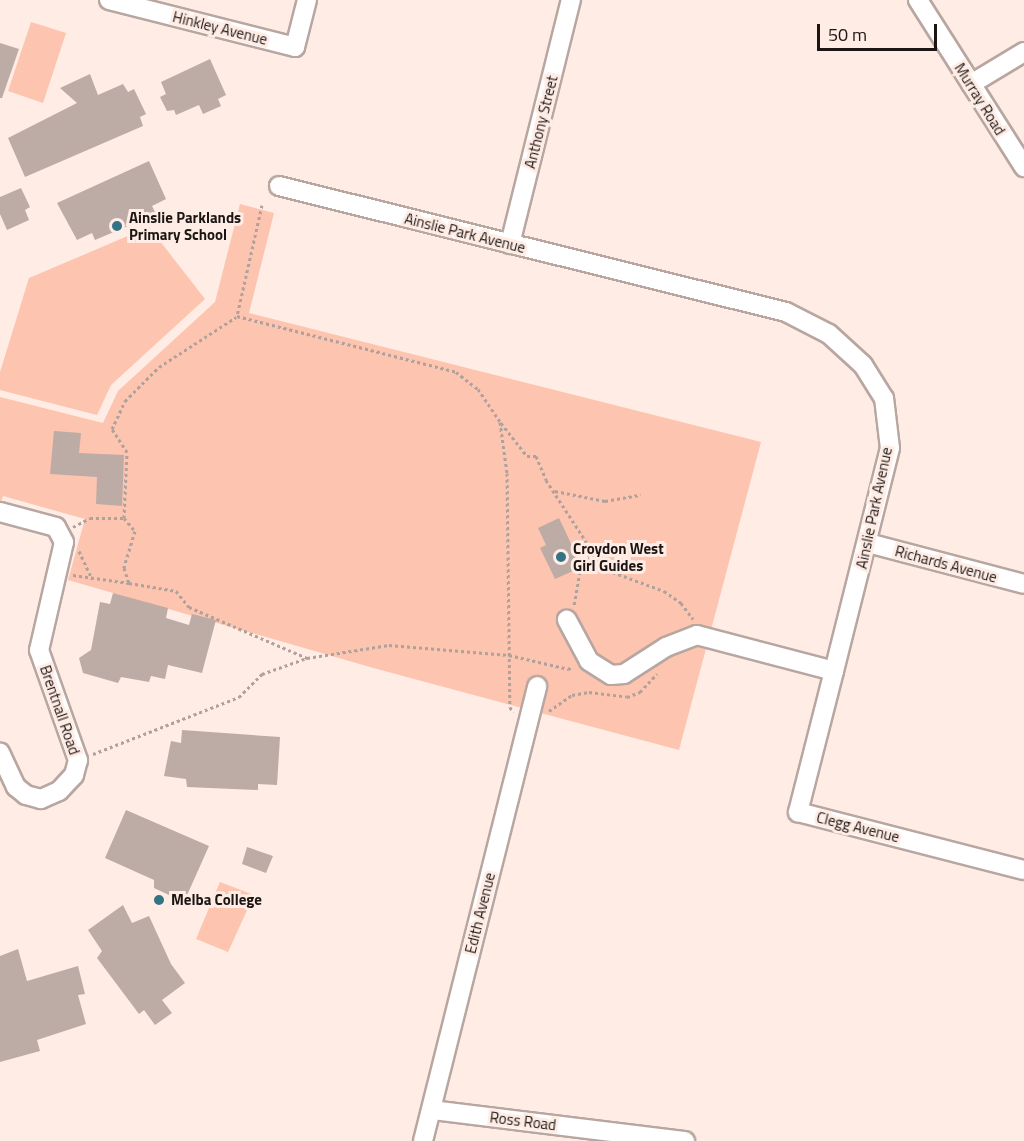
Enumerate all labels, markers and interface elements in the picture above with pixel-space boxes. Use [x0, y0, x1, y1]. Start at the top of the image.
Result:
street label: Hinkley Avenue [171, 8, 269, 48]
scale bar [820, 12, 940, 50]
text: 50 m [828, 21, 867, 48]
street label: Murray Road [951, 60, 1009, 138]
street label: Anthony Street [521, 74, 561, 170]
place label: Ainslie Parklands Primary School [129, 208, 241, 243]
street label: Ainslie Park Avenue [403, 209, 527, 257]
marker: Ainslie Parklands Primary School [110, 219, 124, 233]
street label: Ainslie Park Avenue [852, 446, 896, 570]
place label: Croydon West Girl Guides [573, 539, 664, 574]
street label: Richards Avenue [893, 542, 999, 586]
marker: Croydon West Girl Guides [554, 550, 568, 564]
street label: Brentnall Road [36, 663, 84, 757]
street label: Clegg Avenue [815, 808, 901, 846]
street label: Edith Avenue [461, 871, 499, 955]
place label: Melba College [171, 891, 262, 909]
marker: Melba College [152, 893, 166, 907]
street label: Ross Road [489, 1108, 557, 1134]

